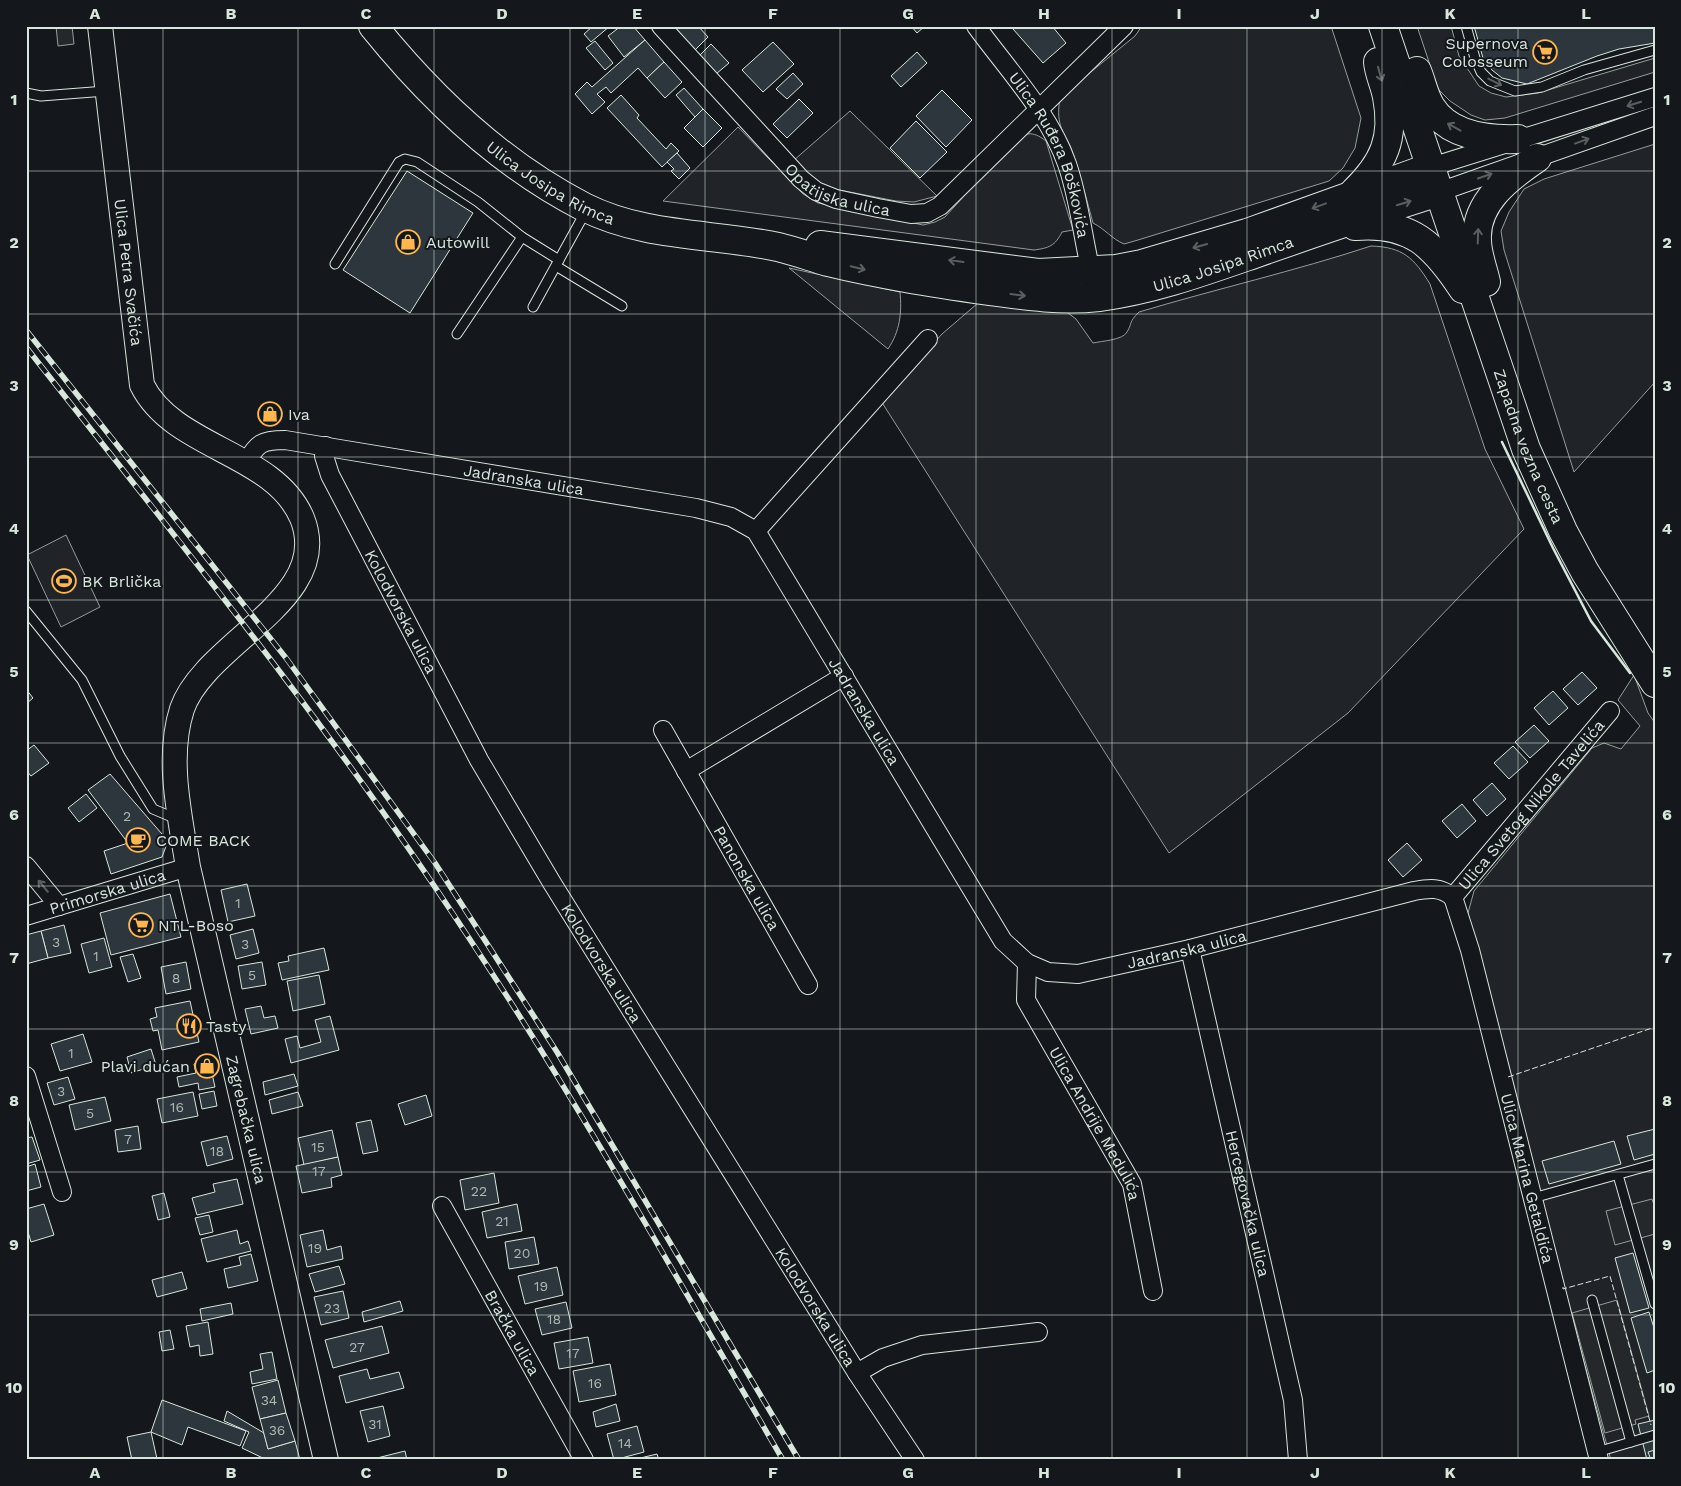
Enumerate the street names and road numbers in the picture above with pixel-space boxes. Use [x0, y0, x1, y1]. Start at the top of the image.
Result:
street label: Ulica Ruđera Boškovića [1005, 68, 1093, 239]
street label: Ulica Josipa Rimca [483, 137, 617, 228]
street label: Opatijska ulica [781, 159, 892, 220]
street label: Ulica Petra Svačića [111, 198, 147, 347]
street label: Ulica Josipa Rimca [1151, 232, 1296, 295]
street label: Zapadna vezna cesta [1490, 367, 1568, 527]
street label: Jadranska ulica [462, 460, 585, 499]
street label: Kolodvorska ulica [361, 546, 441, 676]
street label: Jadranska ulica [825, 654, 904, 768]
street label: Ulica Svetog Nikole Tavelića [1454, 716, 1608, 893]
street label: Panonska ulica [710, 822, 784, 933]
street label: Primorska ulica [47, 865, 168, 918]
street label: Kolodvorska ulica [558, 900, 646, 1026]
street label: Jadranska ulica [1125, 925, 1248, 972]
street label: Ulica Andrije Medulića [1045, 1043, 1144, 1202]
street label: Zagrebačka ulica [223, 1053, 271, 1186]
street label: Ulica Marina Getaldića [1497, 1091, 1558, 1265]
street label: Hercegovačka ulica [1222, 1128, 1274, 1279]
street label: Kolodvorska ulica [772, 1244, 860, 1370]
street label: Bračka ulica [481, 1286, 544, 1379]

